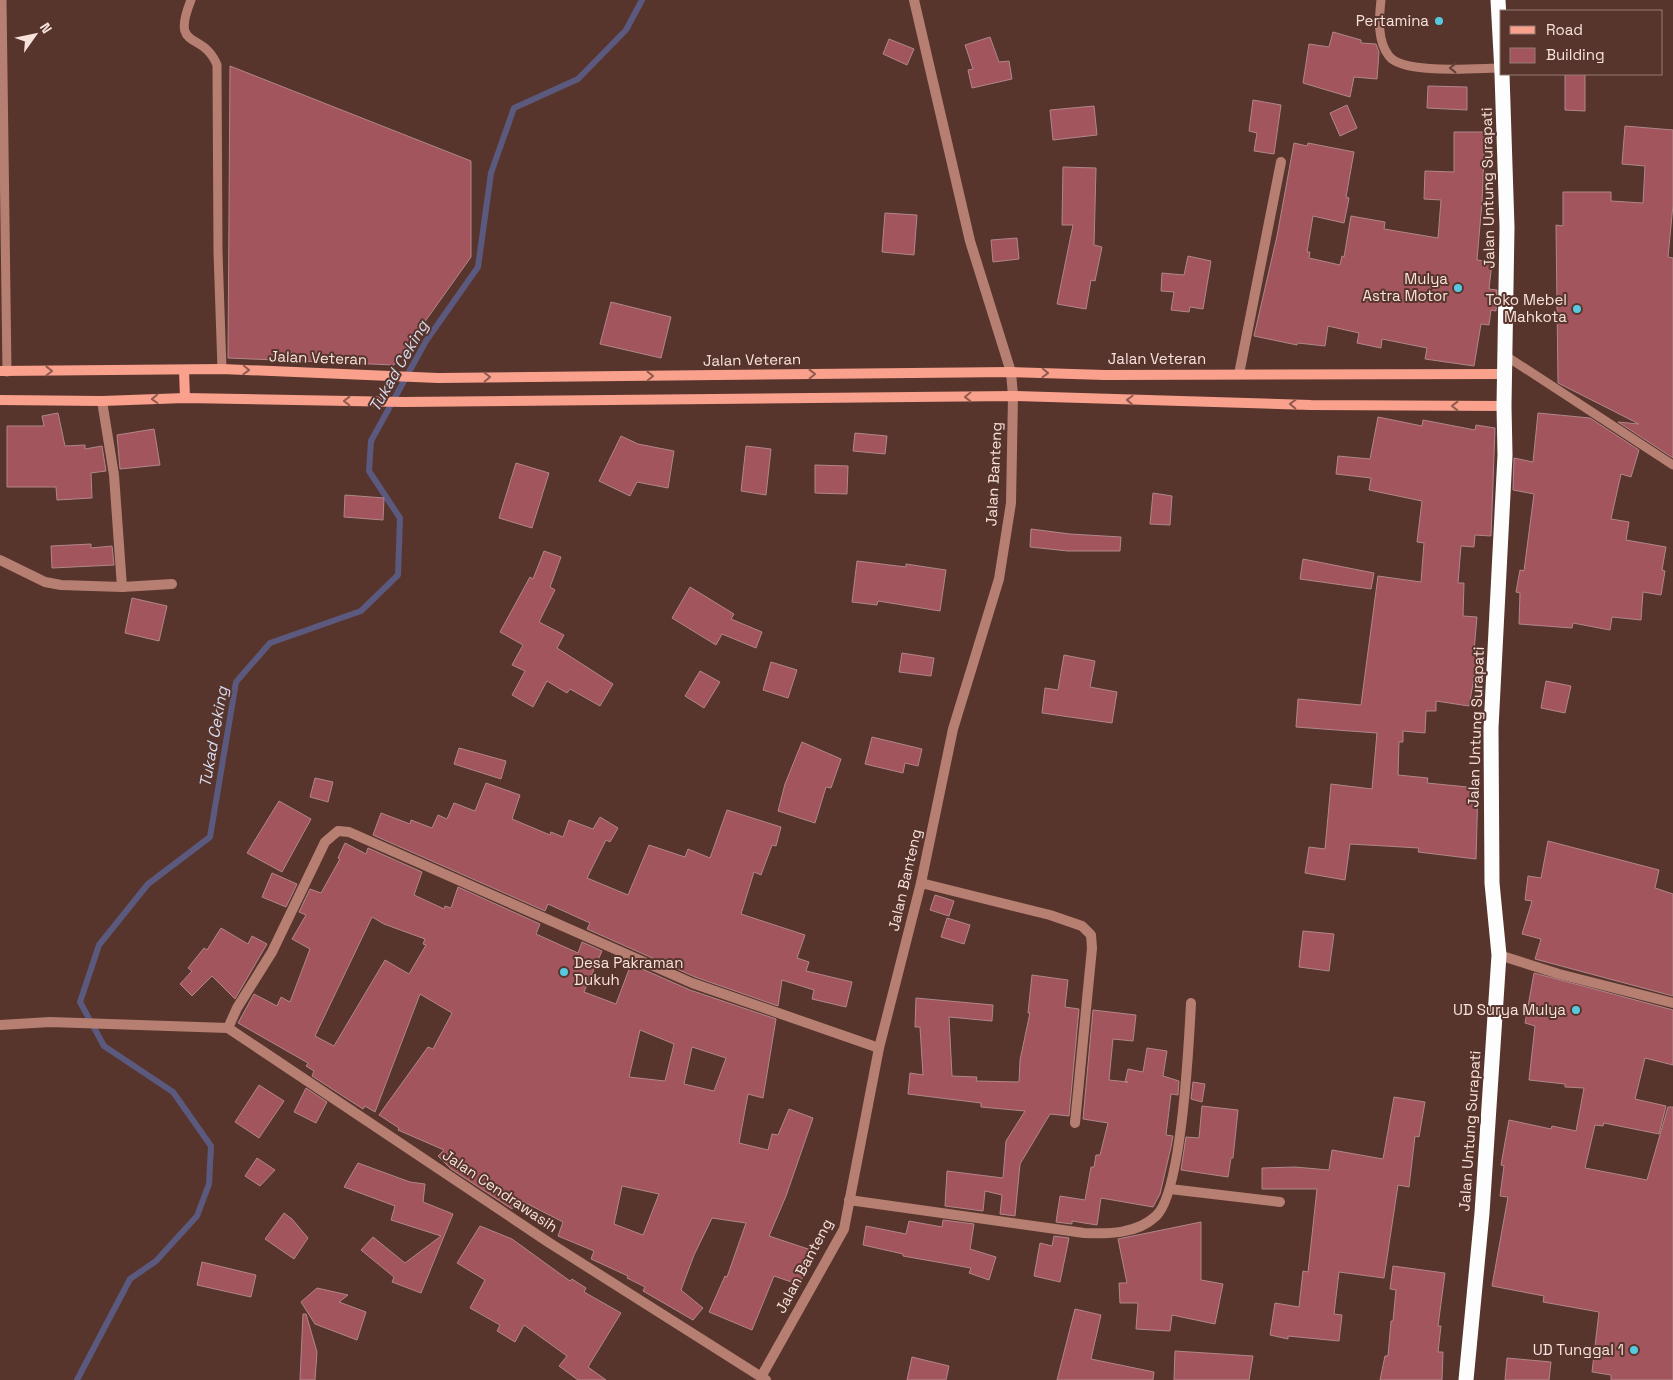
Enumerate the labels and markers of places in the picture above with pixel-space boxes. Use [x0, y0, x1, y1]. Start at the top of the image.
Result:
place label: Pertamina [1356, 11, 1429, 30]
marker: Pertamina [1433, 15, 1445, 27]
place label: Mulya Astra Motor [1363, 269, 1448, 305]
marker: Mulya Astra Motor [1452, 282, 1464, 294]
place label: Toko Mebel Mahkota [1486, 290, 1567, 326]
marker: Toko Mebel Mahkota [1571, 303, 1583, 315]
place label: Desa Pakraman Dukuh [574, 953, 683, 989]
marker: Desa Pakraman Dukuh [558, 966, 570, 978]
place label: UD Surya Mulya [1453, 1000, 1566, 1019]
marker: UD Surya Mulya [1570, 1004, 1582, 1016]
place label: UD Tunggal 1 [1533, 1340, 1624, 1359]
marker: UD Tunggal 1 [1628, 1344, 1640, 1356]

